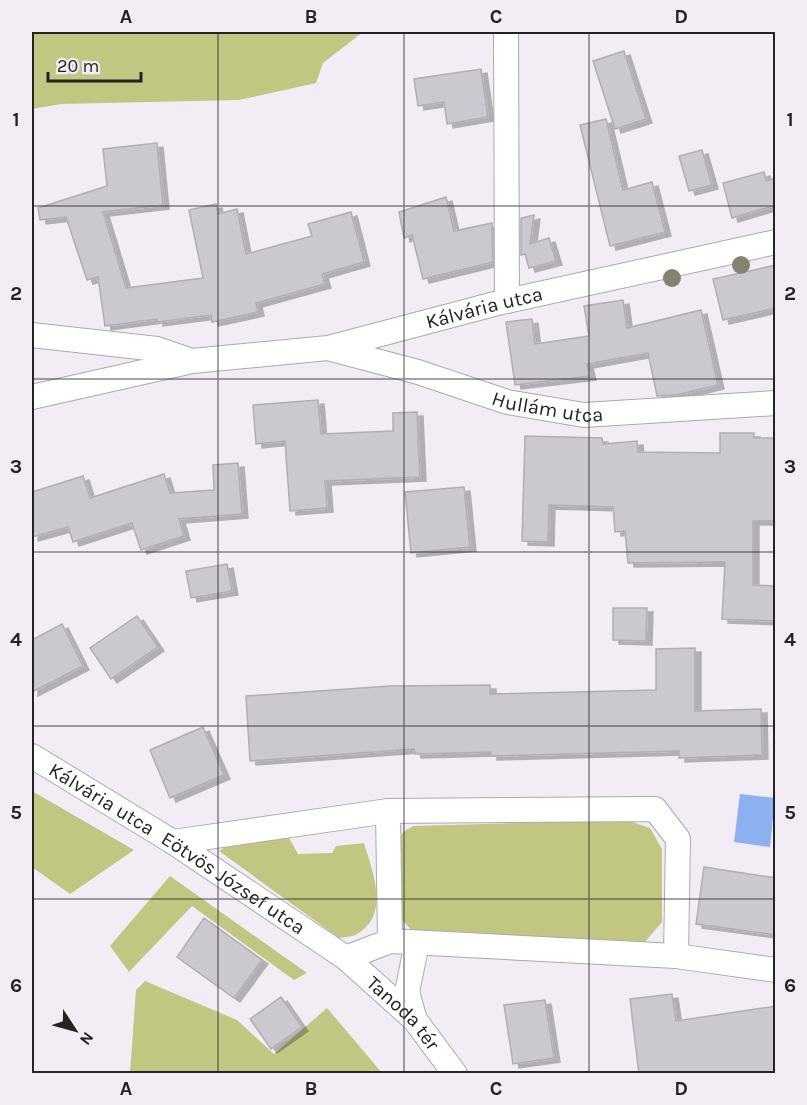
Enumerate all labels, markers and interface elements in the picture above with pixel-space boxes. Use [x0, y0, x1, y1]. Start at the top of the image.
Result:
text: A [120, 5, 133, 28]
text: B [305, 5, 317, 28]
text: C [490, 5, 502, 28]
text: D [674, 5, 688, 28]
scale bar [48, 45, 141, 83]
text: 20 m [57, 55, 99, 77]
text: 1 [12, 108, 20, 131]
text: 1 [786, 108, 794, 131]
text: 2 [10, 282, 22, 305]
street label: Kálvária utca [423, 282, 545, 334]
text: 2 [784, 282, 796, 305]
street label: Hullám utca [489, 387, 604, 427]
text: 3 [10, 455, 22, 478]
text: 3 [784, 455, 796, 478]
text: 4 [10, 628, 22, 651]
text: 4 [784, 628, 796, 651]
street label: Kálvária utca [45, 758, 159, 840]
text: 5 [10, 801, 22, 824]
text: 5 [784, 801, 796, 824]
street label: Eötvös József utca [157, 827, 309, 939]
street label: Tanoda tér [362, 971, 445, 1055]
text: 6 [10, 974, 22, 997]
text: 6 [784, 974, 796, 997]
north arrow [45, 1000, 105, 1060]
text: N [76, 1028, 98, 1049]
text: A [120, 1077, 133, 1100]
text: B [305, 1077, 317, 1100]
text: C [490, 1077, 502, 1100]
text: D [674, 1077, 688, 1100]

